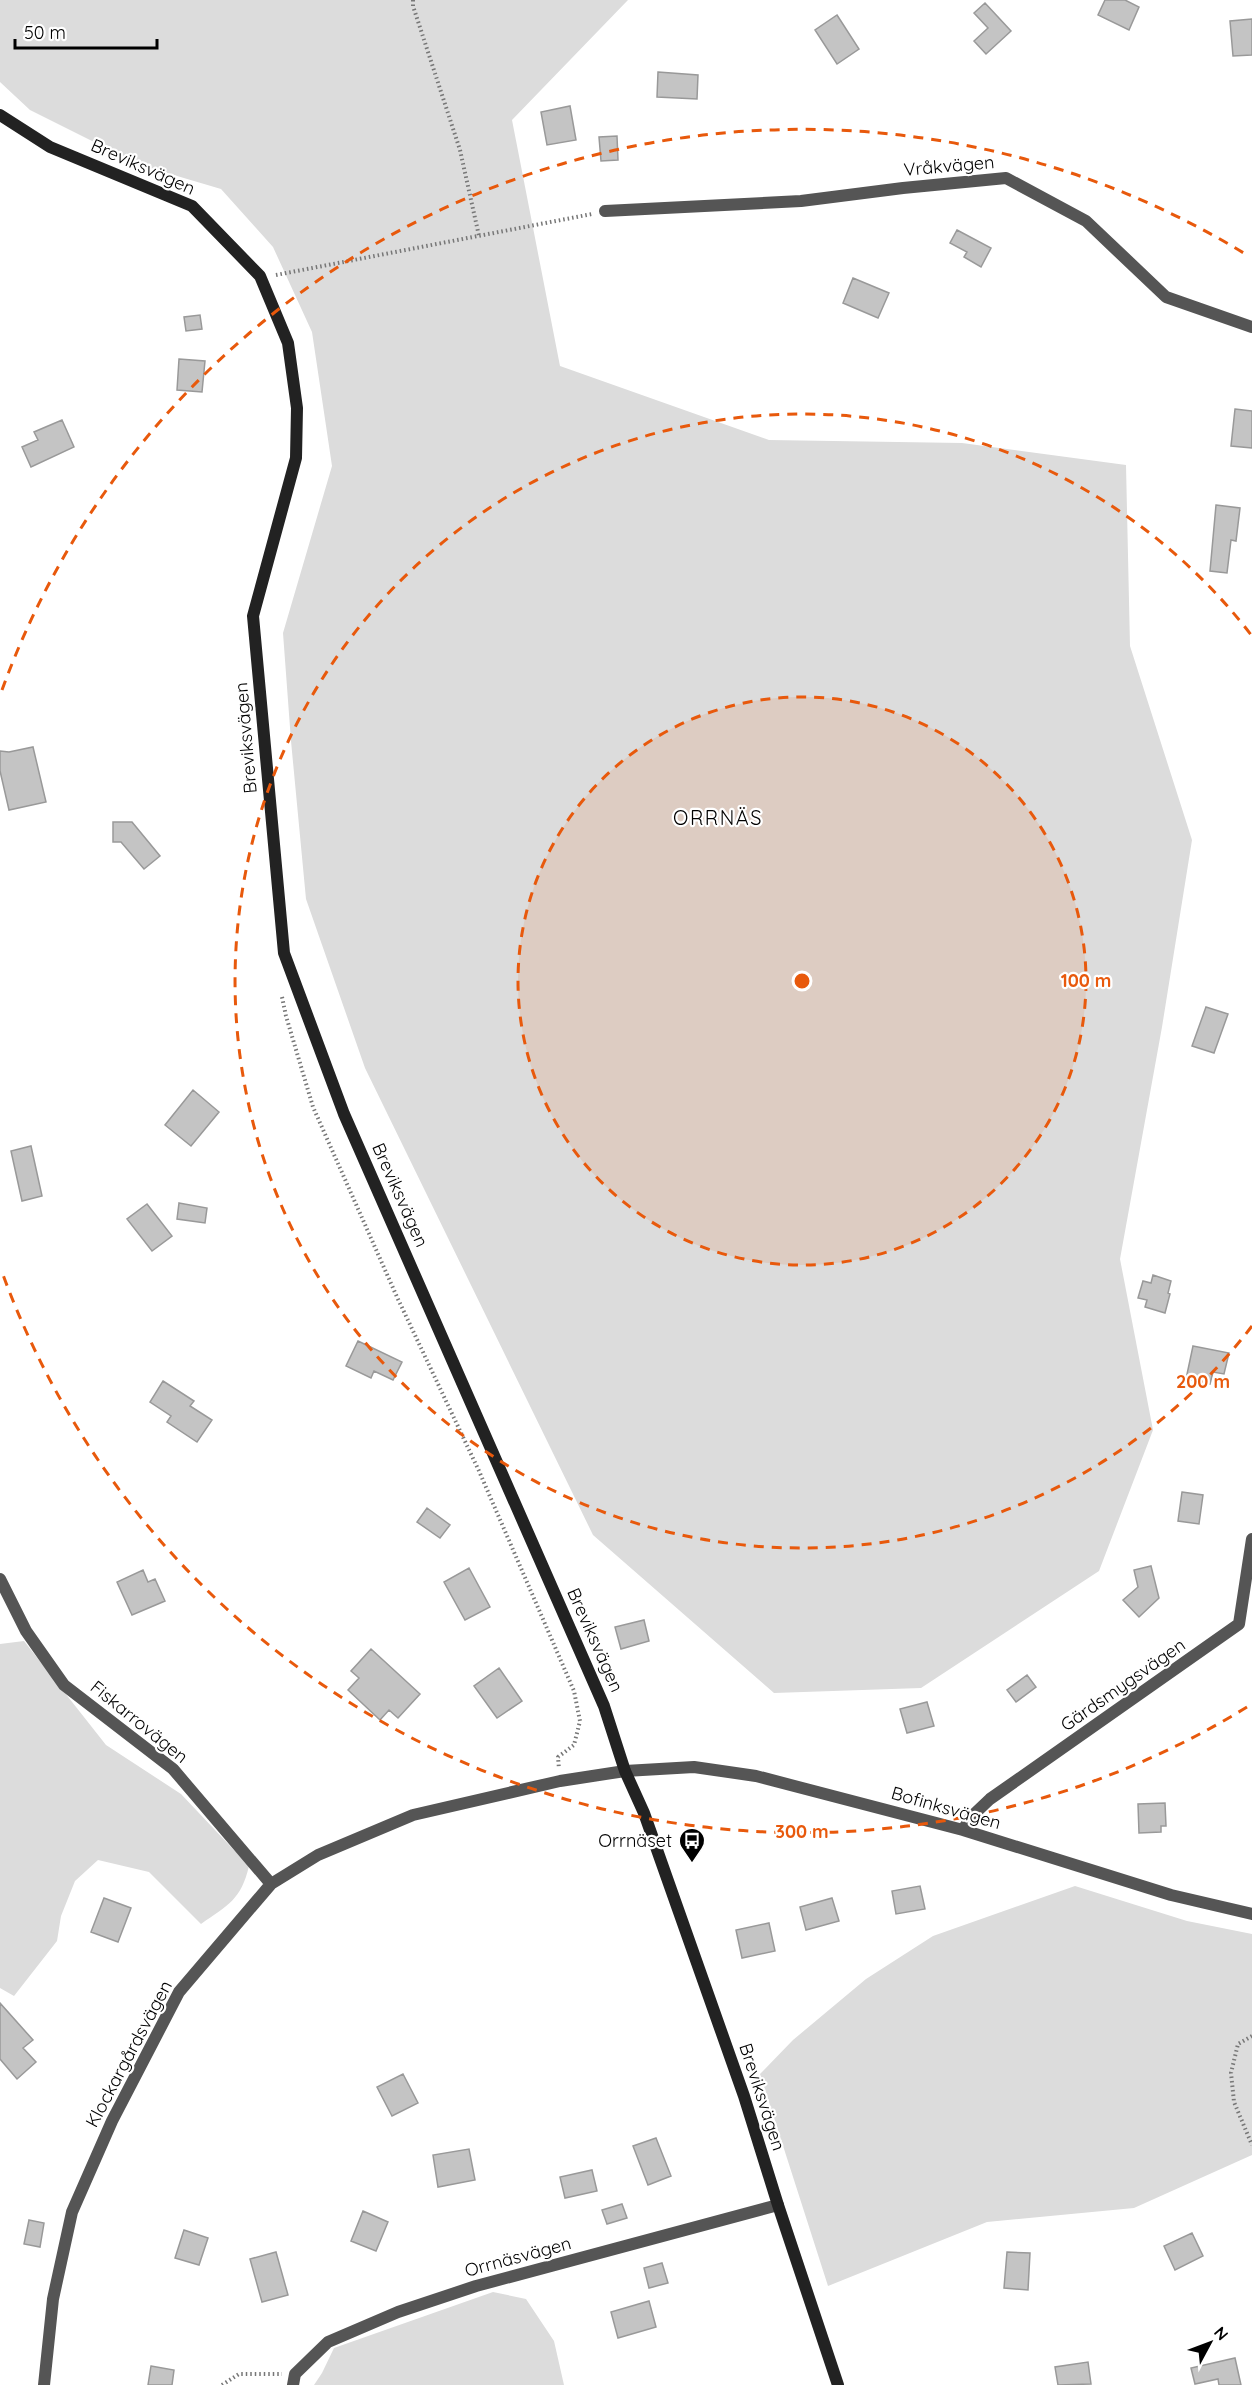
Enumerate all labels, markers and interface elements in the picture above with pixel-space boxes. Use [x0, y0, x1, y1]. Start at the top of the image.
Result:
scale bar [15, 12, 158, 50]
text: 50 m [24, 21, 66, 44]
street label: Breviksvägen [88, 133, 199, 200]
street label: Vråkvägen [903, 150, 995, 181]
street label: Breviksvägen [229, 681, 262, 795]
district label: ORRNÄS [673, 805, 763, 830]
text: 100 m [1061, 969, 1111, 992]
centre of rings [792, 971, 812, 991]
street label: Breviksvägen [367, 1139, 434, 1250]
text: 200 m [1176, 1370, 1230, 1393]
street label: Breviksvägen [562, 1584, 629, 1695]
street label: Gärdsmygsvägen [1056, 1633, 1190, 1736]
street label: Fiskarrovägen [86, 1675, 193, 1768]
street label: Bofinksvägen [889, 1781, 1004, 1834]
text: 300 m [775, 1820, 829, 1843]
bus stop icon: Orrnäset [677, 1826, 707, 1864]
place label: Orrnäset [598, 1829, 672, 1852]
street label: Klockargårdsvägen [80, 1976, 177, 2131]
street label: Breviksvägen [734, 2040, 791, 2153]
street label: Orrnäsvägen [462, 2231, 574, 2282]
north arrow [1180, 2313, 1240, 2373]
text: N [1210, 2322, 1233, 2344]

